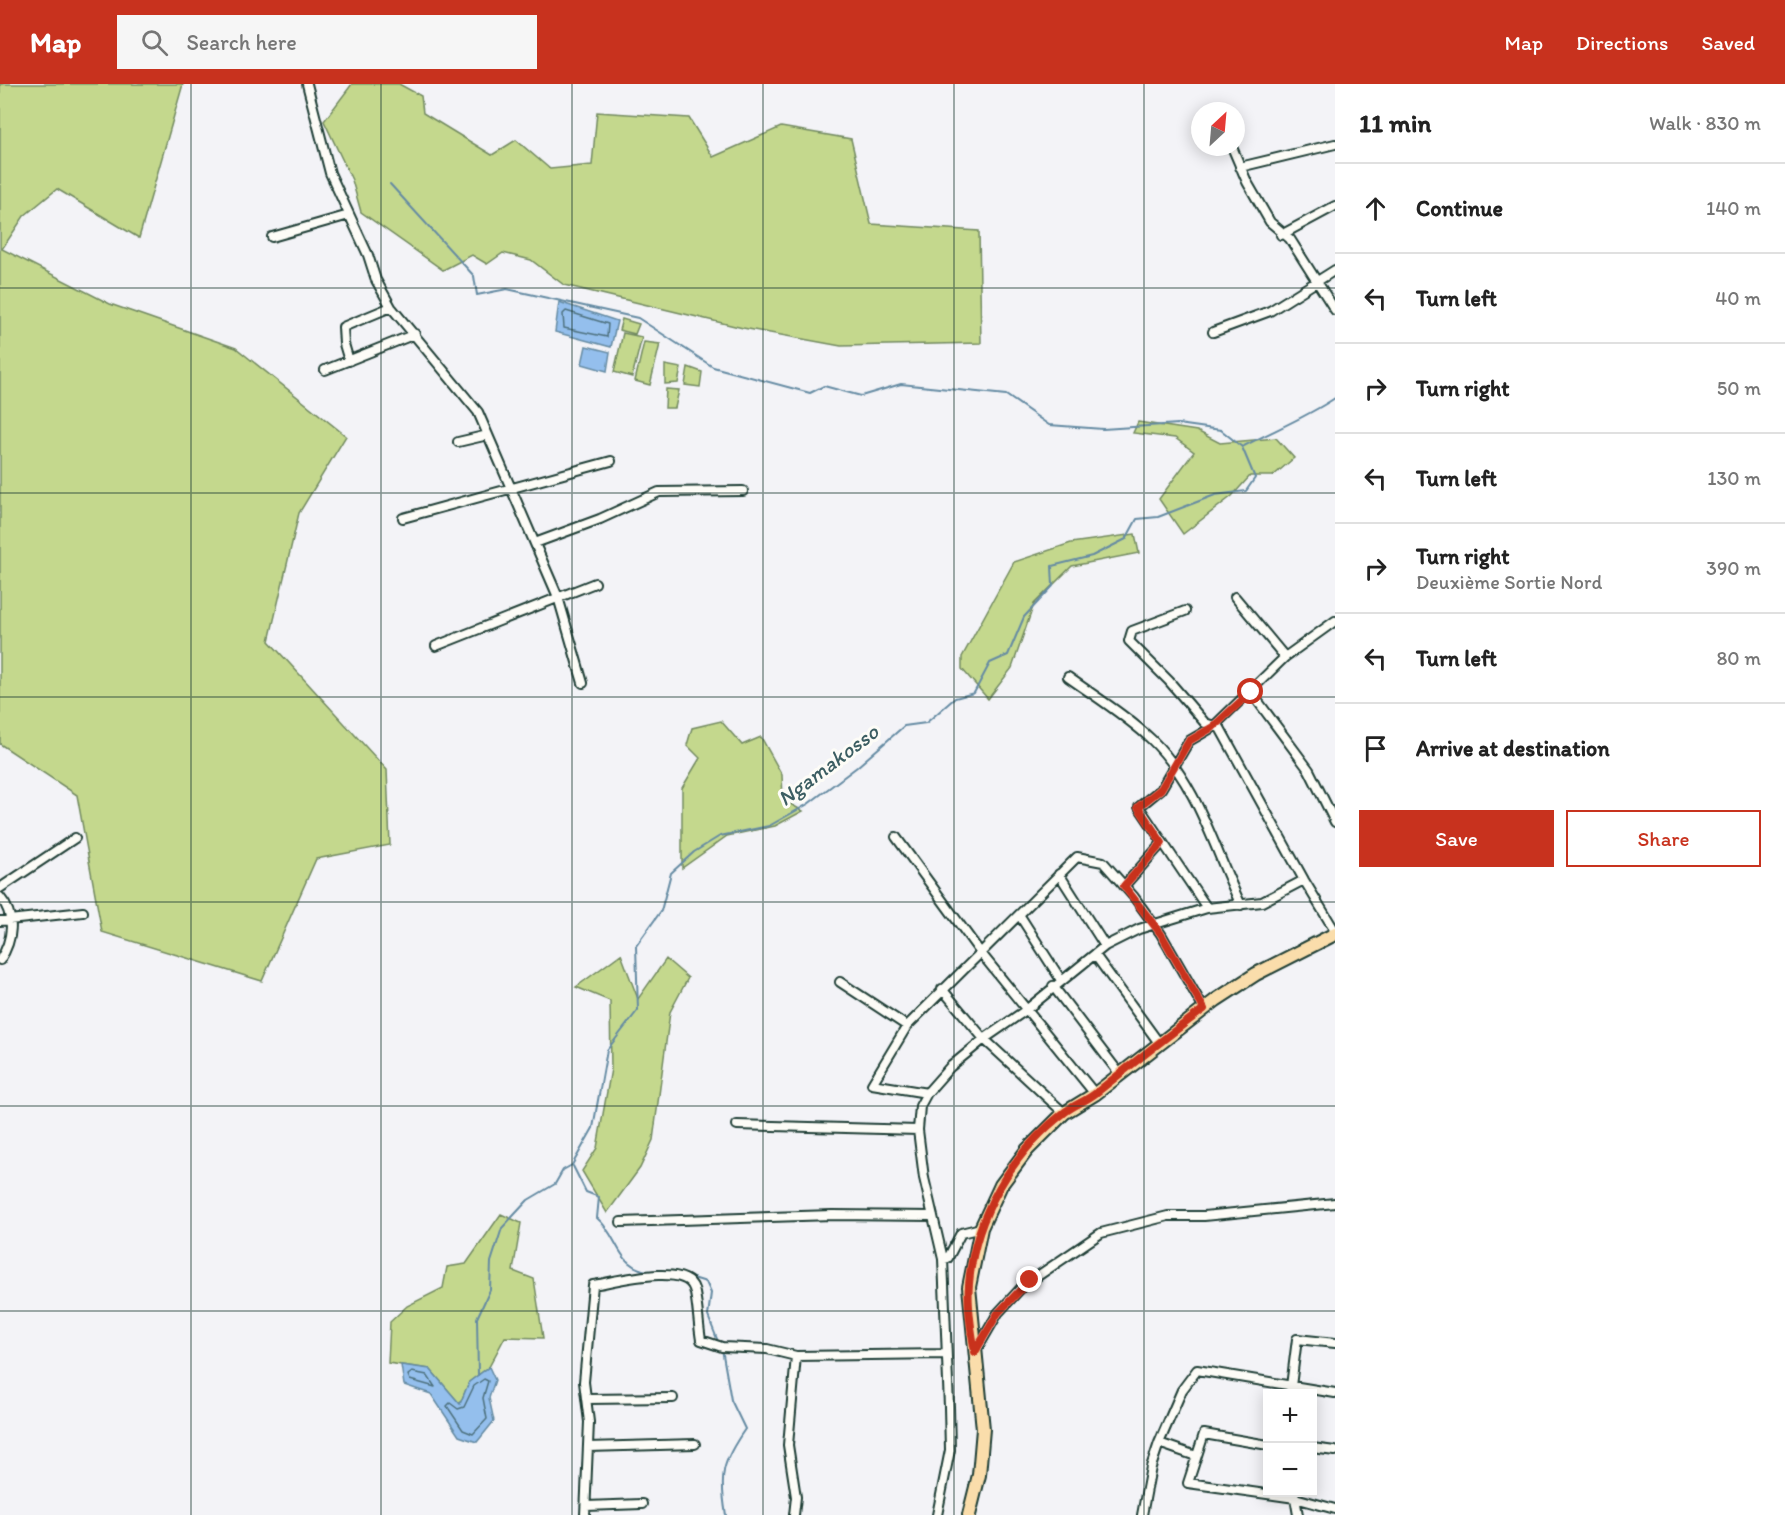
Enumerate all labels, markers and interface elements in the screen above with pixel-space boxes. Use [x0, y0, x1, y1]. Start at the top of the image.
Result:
search box [117, 15, 537, 69]
text: Map [30, 25, 81, 59]
icon: search [138, 26, 171, 59]
text: Search here [186, 29, 297, 56]
text: Map [1505, 30, 1543, 55]
text: Directions [1576, 30, 1668, 55]
text: Saved [1701, 30, 1755, 55]
north arrow [1191, 102, 1245, 156]
text: 11 min [1359, 107, 1431, 139]
text: Walk · 830 m [1649, 111, 1761, 135]
icon: ahead [1359, 192, 1392, 225]
text: Continue [1416, 195, 1503, 222]
text: 140 m [1706, 196, 1761, 220]
icon: left [1359, 282, 1392, 315]
text: Turn left [1416, 285, 1497, 312]
text: 40 m [1715, 286, 1761, 310]
icon: right [1359, 372, 1392, 405]
text: Turn right [1416, 375, 1510, 402]
text: 50 m [1717, 376, 1761, 400]
icon: left [1359, 462, 1392, 495]
text: Turn left [1416, 465, 1497, 492]
text: 130 m [1707, 466, 1761, 490]
text: Turn right [1416, 543, 1510, 570]
icon: right [1359, 552, 1392, 585]
text: 390 m [1706, 556, 1761, 580]
text: Deuxième Sortie Nord [1416, 570, 1602, 594]
icon: left [1359, 642, 1392, 675]
text: Turn left [1416, 645, 1497, 672]
text: 80 m [1716, 646, 1761, 670]
route start [1237, 678, 1263, 704]
water label: Ngamakosso [772, 718, 884, 812]
icon: arrive [1359, 732, 1392, 765]
text: Arrive at destination [1416, 735, 1610, 762]
button: Save [1359, 810, 1554, 867]
button: Share [1566, 810, 1761, 867]
route end [1016, 1266, 1042, 1292]
map controls [1263, 1389, 1317, 1497]
button: + [1263, 1389, 1317, 1443]
button: − [1263, 1443, 1317, 1497]

